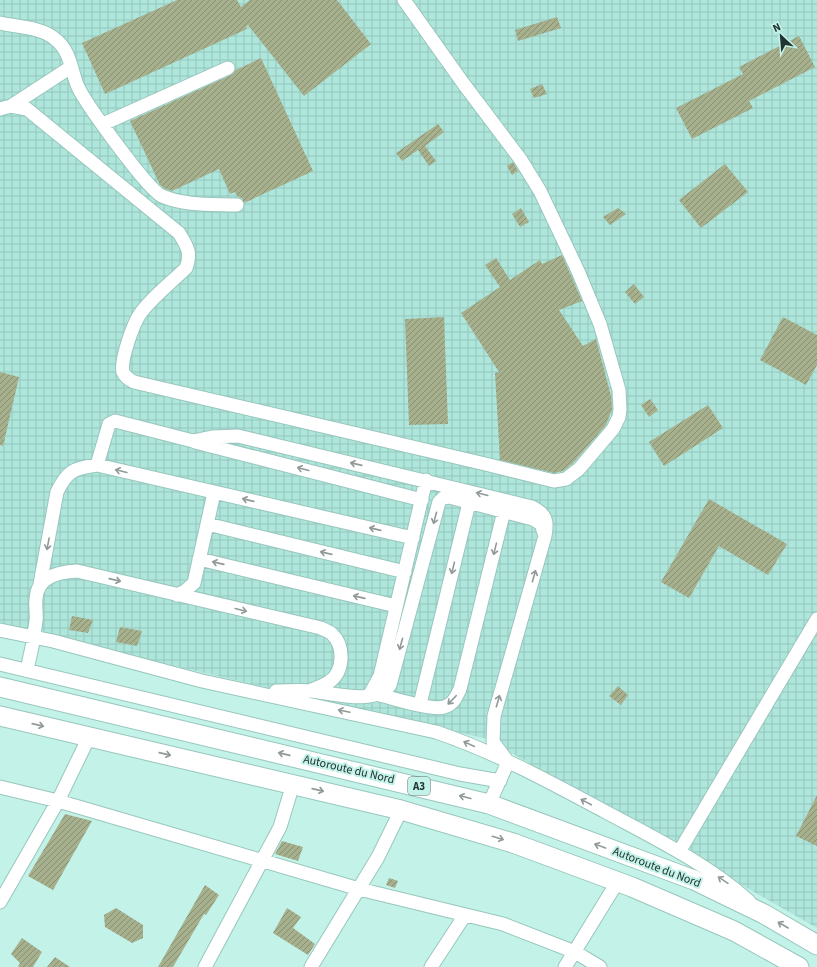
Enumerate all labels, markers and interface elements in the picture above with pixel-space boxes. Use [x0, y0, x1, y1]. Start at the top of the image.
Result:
north arrow [761, 16, 801, 56]
text: N [770, 19, 783, 36]
one-way arrow [350, 459, 363, 467]
one-way arrow [296, 465, 309, 473]
one-way arrow [115, 466, 128, 474]
one-way arrow [476, 490, 489, 498]
one-way arrow [242, 496, 255, 504]
one-way arrow [430, 512, 438, 525]
one-way arrow [369, 525, 382, 533]
one-way arrow [44, 537, 52, 550]
one-way arrow [490, 542, 498, 555]
one-way arrow [320, 548, 333, 556]
one-way arrow [212, 559, 225, 567]
one-way arrow [449, 561, 457, 574]
one-way arrow [531, 570, 538, 583]
one-way arrow [108, 577, 121, 584]
one-way arrow [352, 592, 365, 600]
one-way arrow [234, 607, 247, 615]
one-way arrow [397, 637, 404, 650]
one-way arrow [448, 695, 457, 705]
one-way arrow [495, 695, 502, 708]
one-way arrow [337, 707, 350, 715]
one-way arrow [31, 722, 44, 729]
one-way arrow [464, 740, 476, 747]
one-way arrow [278, 749, 291, 757]
one-way arrow [158, 751, 171, 758]
street label: Autoroute du Nord [302, 751, 396, 788]
road number: A3 [408, 777, 430, 795]
one-way arrow [312, 787, 325, 795]
one-way arrow [459, 793, 472, 801]
one-way arrow [580, 797, 592, 805]
one-way arrow [491, 835, 504, 842]
one-way arrow [594, 842, 607, 849]
street label: Autoroute du Nord [610, 843, 703, 892]
one-way arrow [717, 876, 728, 885]
one-way arrow [777, 921, 789, 929]

